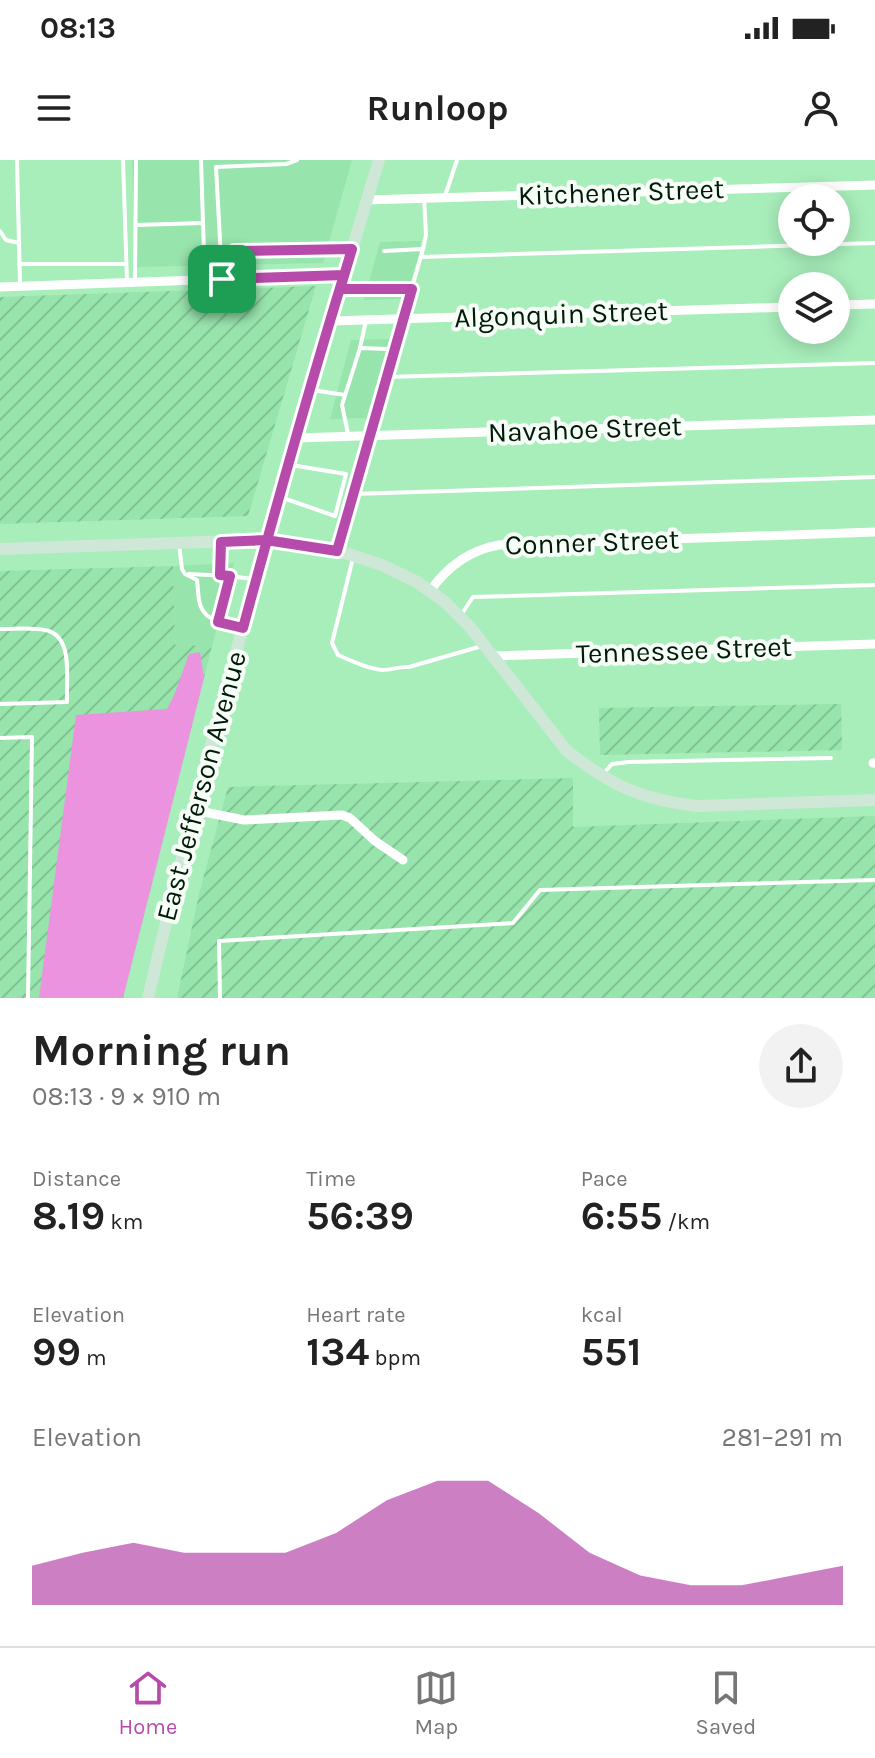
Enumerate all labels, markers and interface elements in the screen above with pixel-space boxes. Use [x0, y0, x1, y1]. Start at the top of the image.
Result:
text: 08:13 [40, 10, 116, 46]
icon: menu [32, 86, 76, 130]
icon: person [799, 86, 843, 130]
text: Runloop [367, 87, 508, 129]
street label: Kitchener Street [517, 172, 725, 212]
map controls [778, 184, 850, 344]
button: locate [778, 184, 850, 256]
pin [188, 245, 256, 313]
icon: arrive [200, 257, 244, 301]
button: layers [778, 272, 850, 344]
street label: Algonquin Street [453, 294, 669, 334]
street label: Navahoe Street [487, 409, 683, 449]
street label: Conner Street [504, 522, 680, 562]
street label: Tennessee Street [575, 630, 793, 670]
street label: East Jefferson Avenue [149, 647, 253, 925]
button: share [759, 1024, 843, 1108]
text: Morning run [32, 1025, 291, 1076]
text: 08:13 · 9 × 910 m [32, 1081, 221, 1112]
text: Distance [32, 1166, 121, 1192]
text: Time [306, 1166, 356, 1192]
text: Pace [581, 1166, 628, 1192]
text: 8.19 [32, 1192, 105, 1239]
text: 56:39 [306, 1192, 414, 1239]
text: 6:55 [581, 1192, 662, 1239]
text: km [105, 1209, 143, 1235]
text: /km [662, 1209, 710, 1235]
text: Elevation [32, 1302, 125, 1328]
text: Heart rate [306, 1302, 406, 1328]
text: kcal [581, 1302, 623, 1328]
text: 99 [32, 1328, 81, 1375]
text: 134 [306, 1328, 369, 1375]
text: 551 [581, 1328, 641, 1375]
text: m [81, 1345, 107, 1371]
text: bpm [369, 1345, 421, 1371]
text: Elevation [32, 1422, 142, 1453]
text: 281–291 m [722, 1422, 843, 1453]
tab: Home [119, 1666, 177, 1740]
tab: Map [414, 1666, 458, 1740]
tab: Saved [696, 1666, 756, 1740]

